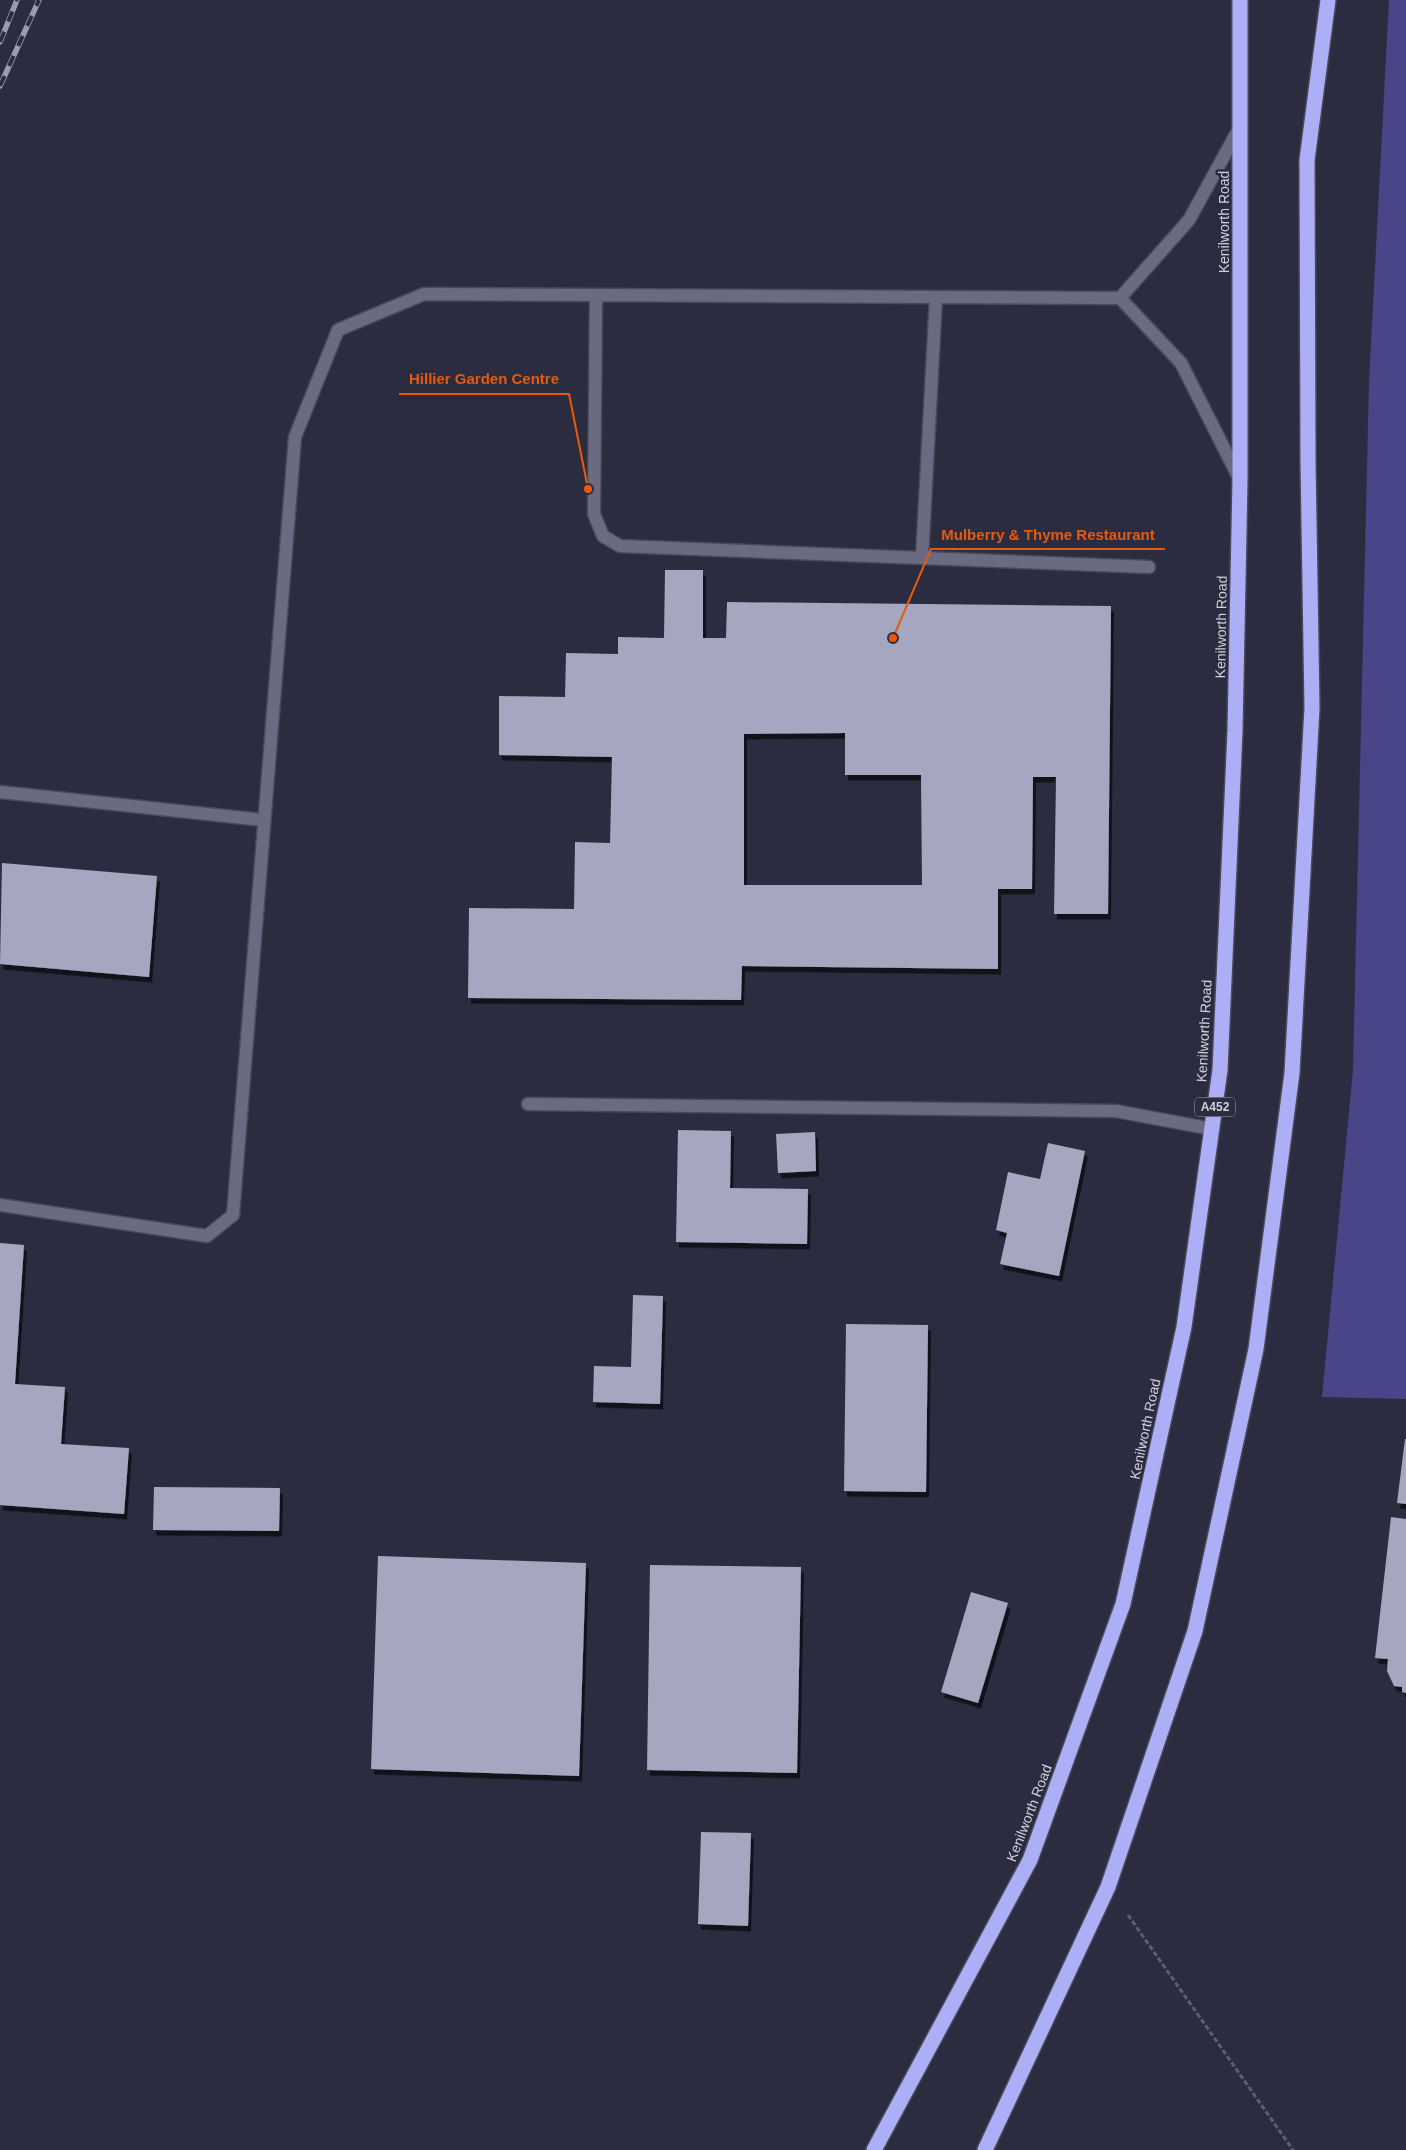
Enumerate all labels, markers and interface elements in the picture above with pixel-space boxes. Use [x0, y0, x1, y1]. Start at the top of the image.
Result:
street label: Kenilworth Road [1216, 171, 1232, 273]
callout: Hillier Garden Centre [399, 364, 569, 394]
text: Hillier Garden Centre [409, 370, 559, 387]
callout: Mulberry & Thyme Restaurant [931, 519, 1165, 549]
text: Mulberry & Thyme Restaurant [941, 526, 1155, 543]
street label: Kenilworth Road [1212, 576, 1230, 678]
street label: Kenilworth Road [1193, 979, 1215, 1083]
road number: A452 [1195, 1098, 1235, 1116]
street label: Kenilworth Road [1126, 1377, 1164, 1481]
street label: Kenilworth Road [1003, 1762, 1055, 1864]

